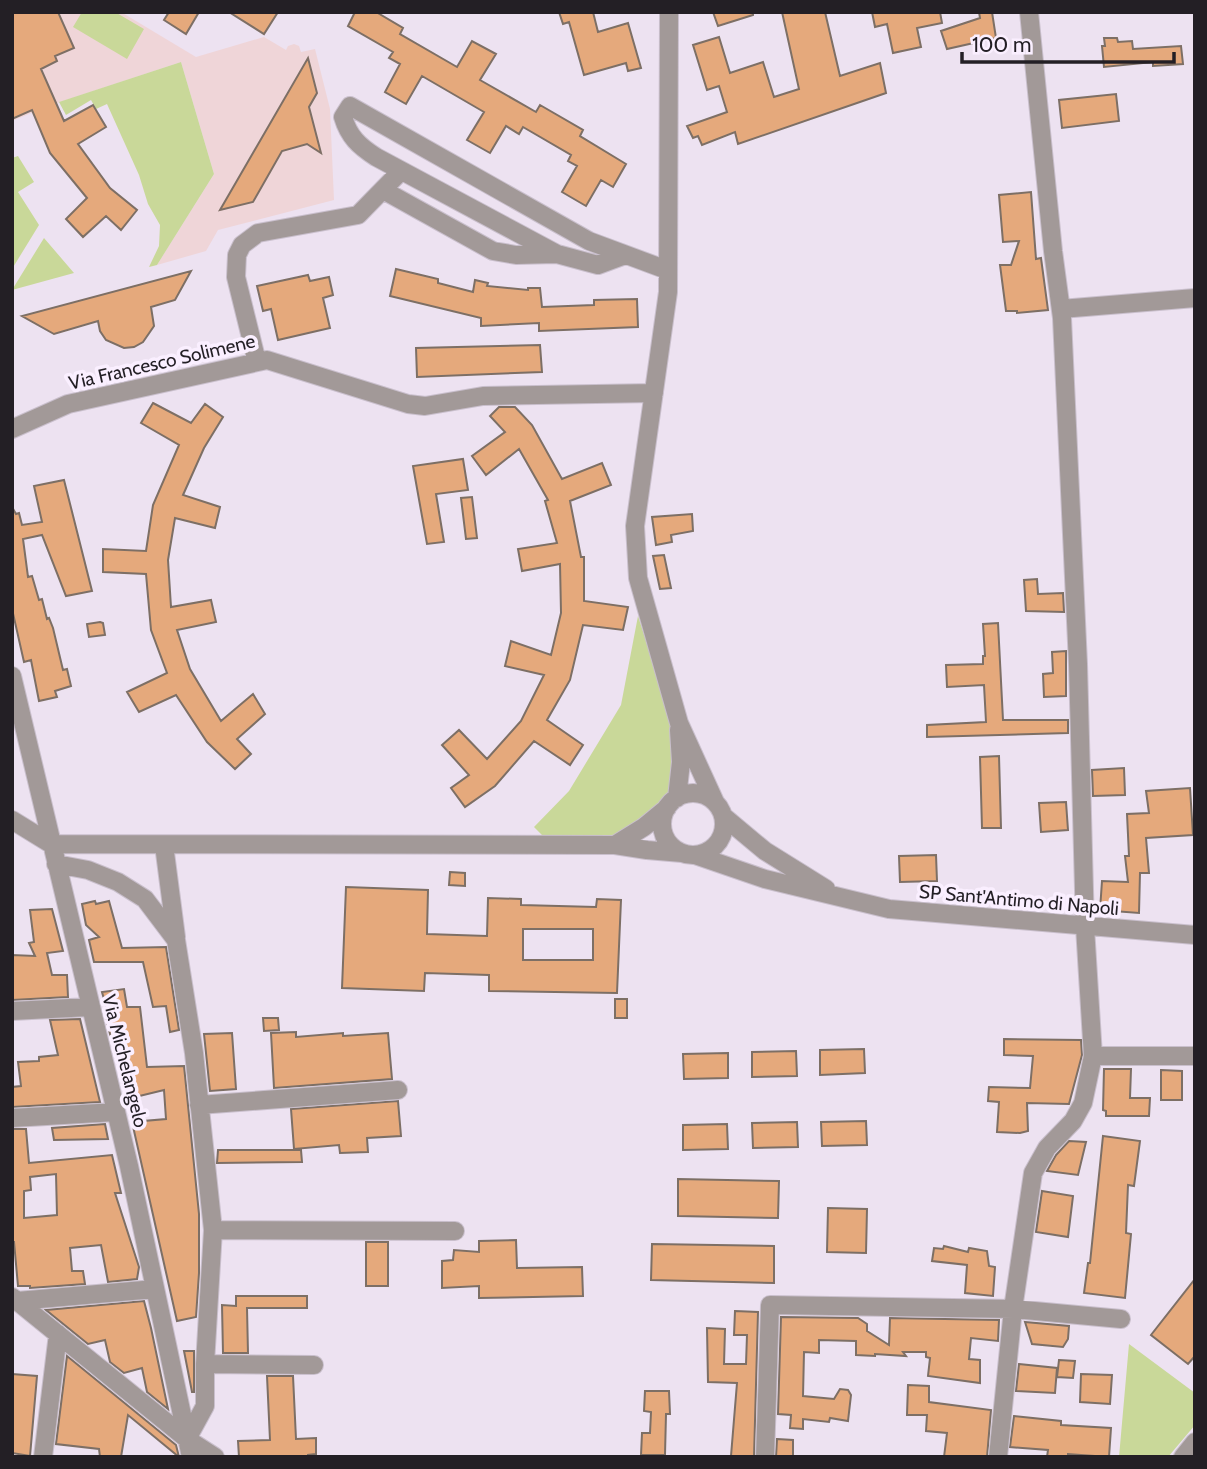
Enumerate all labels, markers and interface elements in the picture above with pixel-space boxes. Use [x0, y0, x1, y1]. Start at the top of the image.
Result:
scale bar [962, 21, 1174, 65]
text: 100 m [972, 32, 1031, 57]
street label: Via Francesco Solimene [67, 329, 258, 395]
street label: SP Sant'Antimo di Napoli [918, 880, 1120, 920]
street label: Via Michelangelo [97, 992, 153, 1130]

